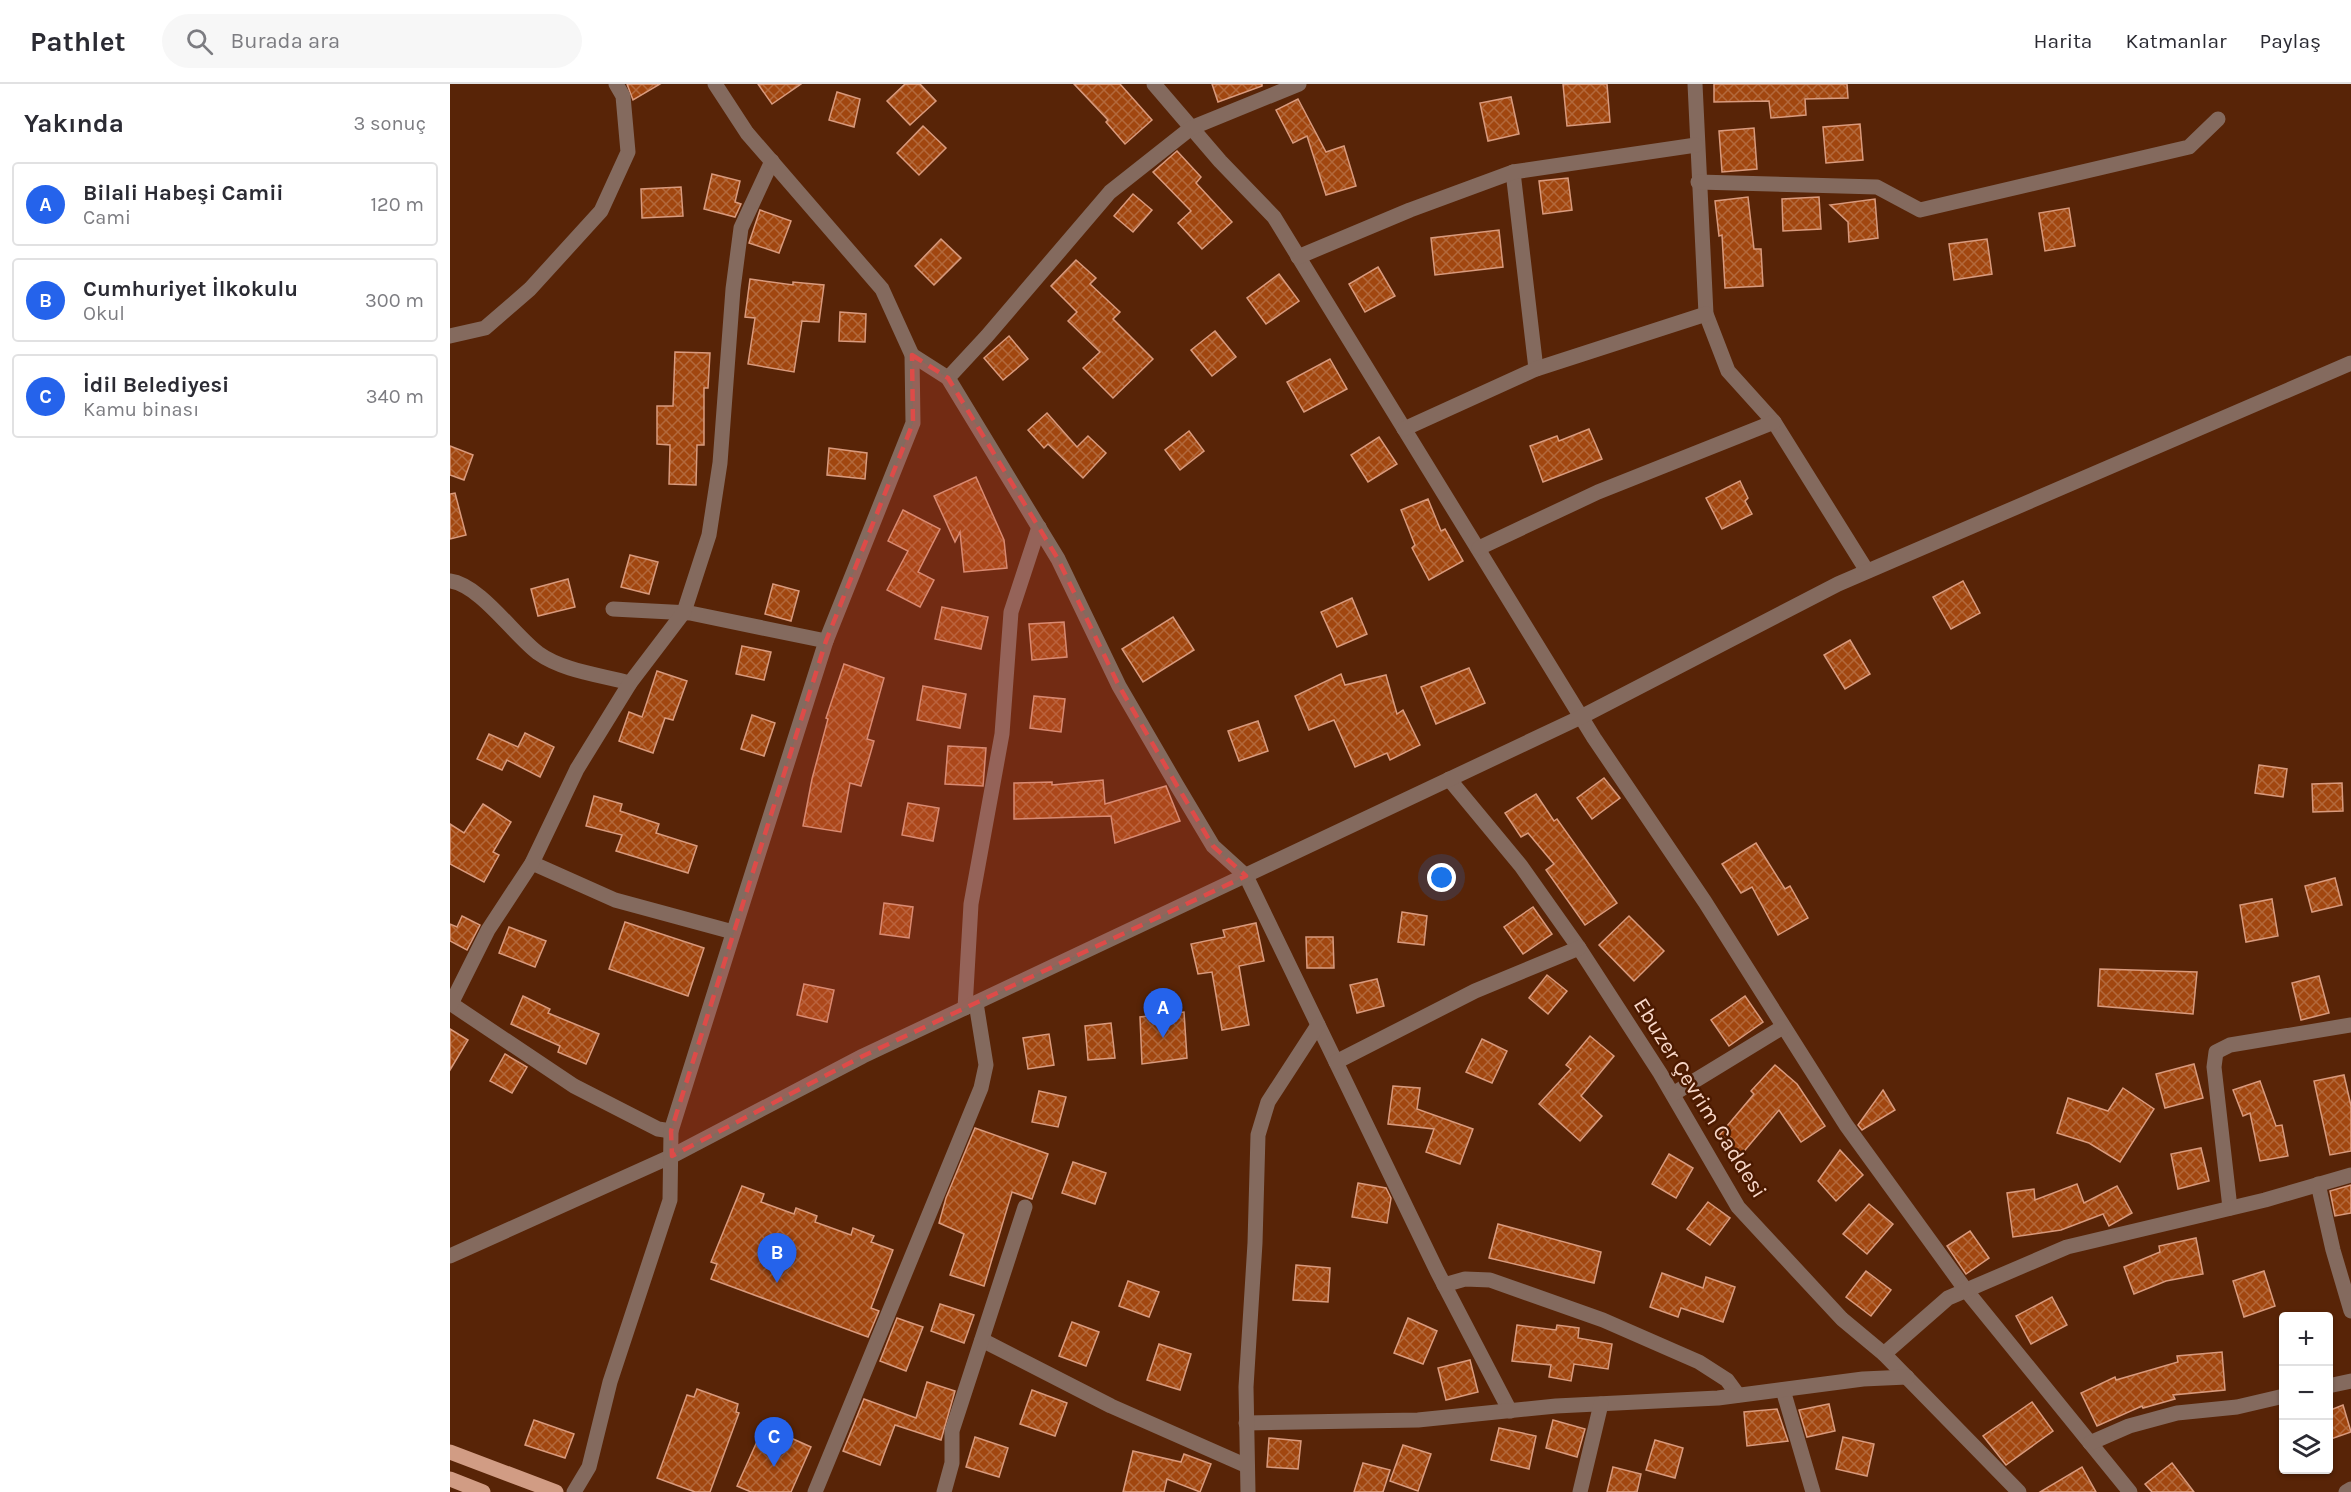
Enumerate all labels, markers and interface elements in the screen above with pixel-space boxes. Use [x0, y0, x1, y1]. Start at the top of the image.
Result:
search box [162, 14, 582, 68]
text: Pathlet [30, 25, 126, 58]
icon: search [183, 25, 216, 58]
text: Burada ara [231, 28, 340, 54]
text: Harita [2034, 29, 2092, 53]
text: Katmanlar [2125, 29, 2227, 53]
text: Paylaş [2260, 29, 2321, 53]
text: Yakında [24, 108, 124, 139]
text: 3 sonuç [354, 112, 426, 135]
text: Bilali Habeşi Camii [83, 180, 284, 206]
text: A [39, 193, 52, 216]
text: 120 m [370, 193, 424, 216]
text: Cami [83, 206, 131, 229]
text: Cumhuriyet İlkokulu [83, 276, 298, 302]
text: B [39, 289, 52, 312]
text: 300 m [365, 289, 424, 312]
text: Okul [83, 302, 125, 325]
text: İdil Belediyesi [83, 372, 229, 398]
text: C [39, 385, 52, 408]
text: 340 m [366, 385, 424, 408]
text: Kamu binası [83, 398, 199, 421]
your location [1427, 863, 1456, 892]
pin: A [1144, 988, 1182, 1038]
street label: Ebuzer Çevrim Caddesi [1628, 993, 1772, 1203]
pin: B [758, 1234, 796, 1283]
map controls [2279, 1312, 2333, 1474]
button: + [2279, 1312, 2333, 1366]
button: − [2279, 1366, 2333, 1420]
pin: C [754, 1418, 794, 1467]
button: layers [2279, 1420, 2333, 1474]

